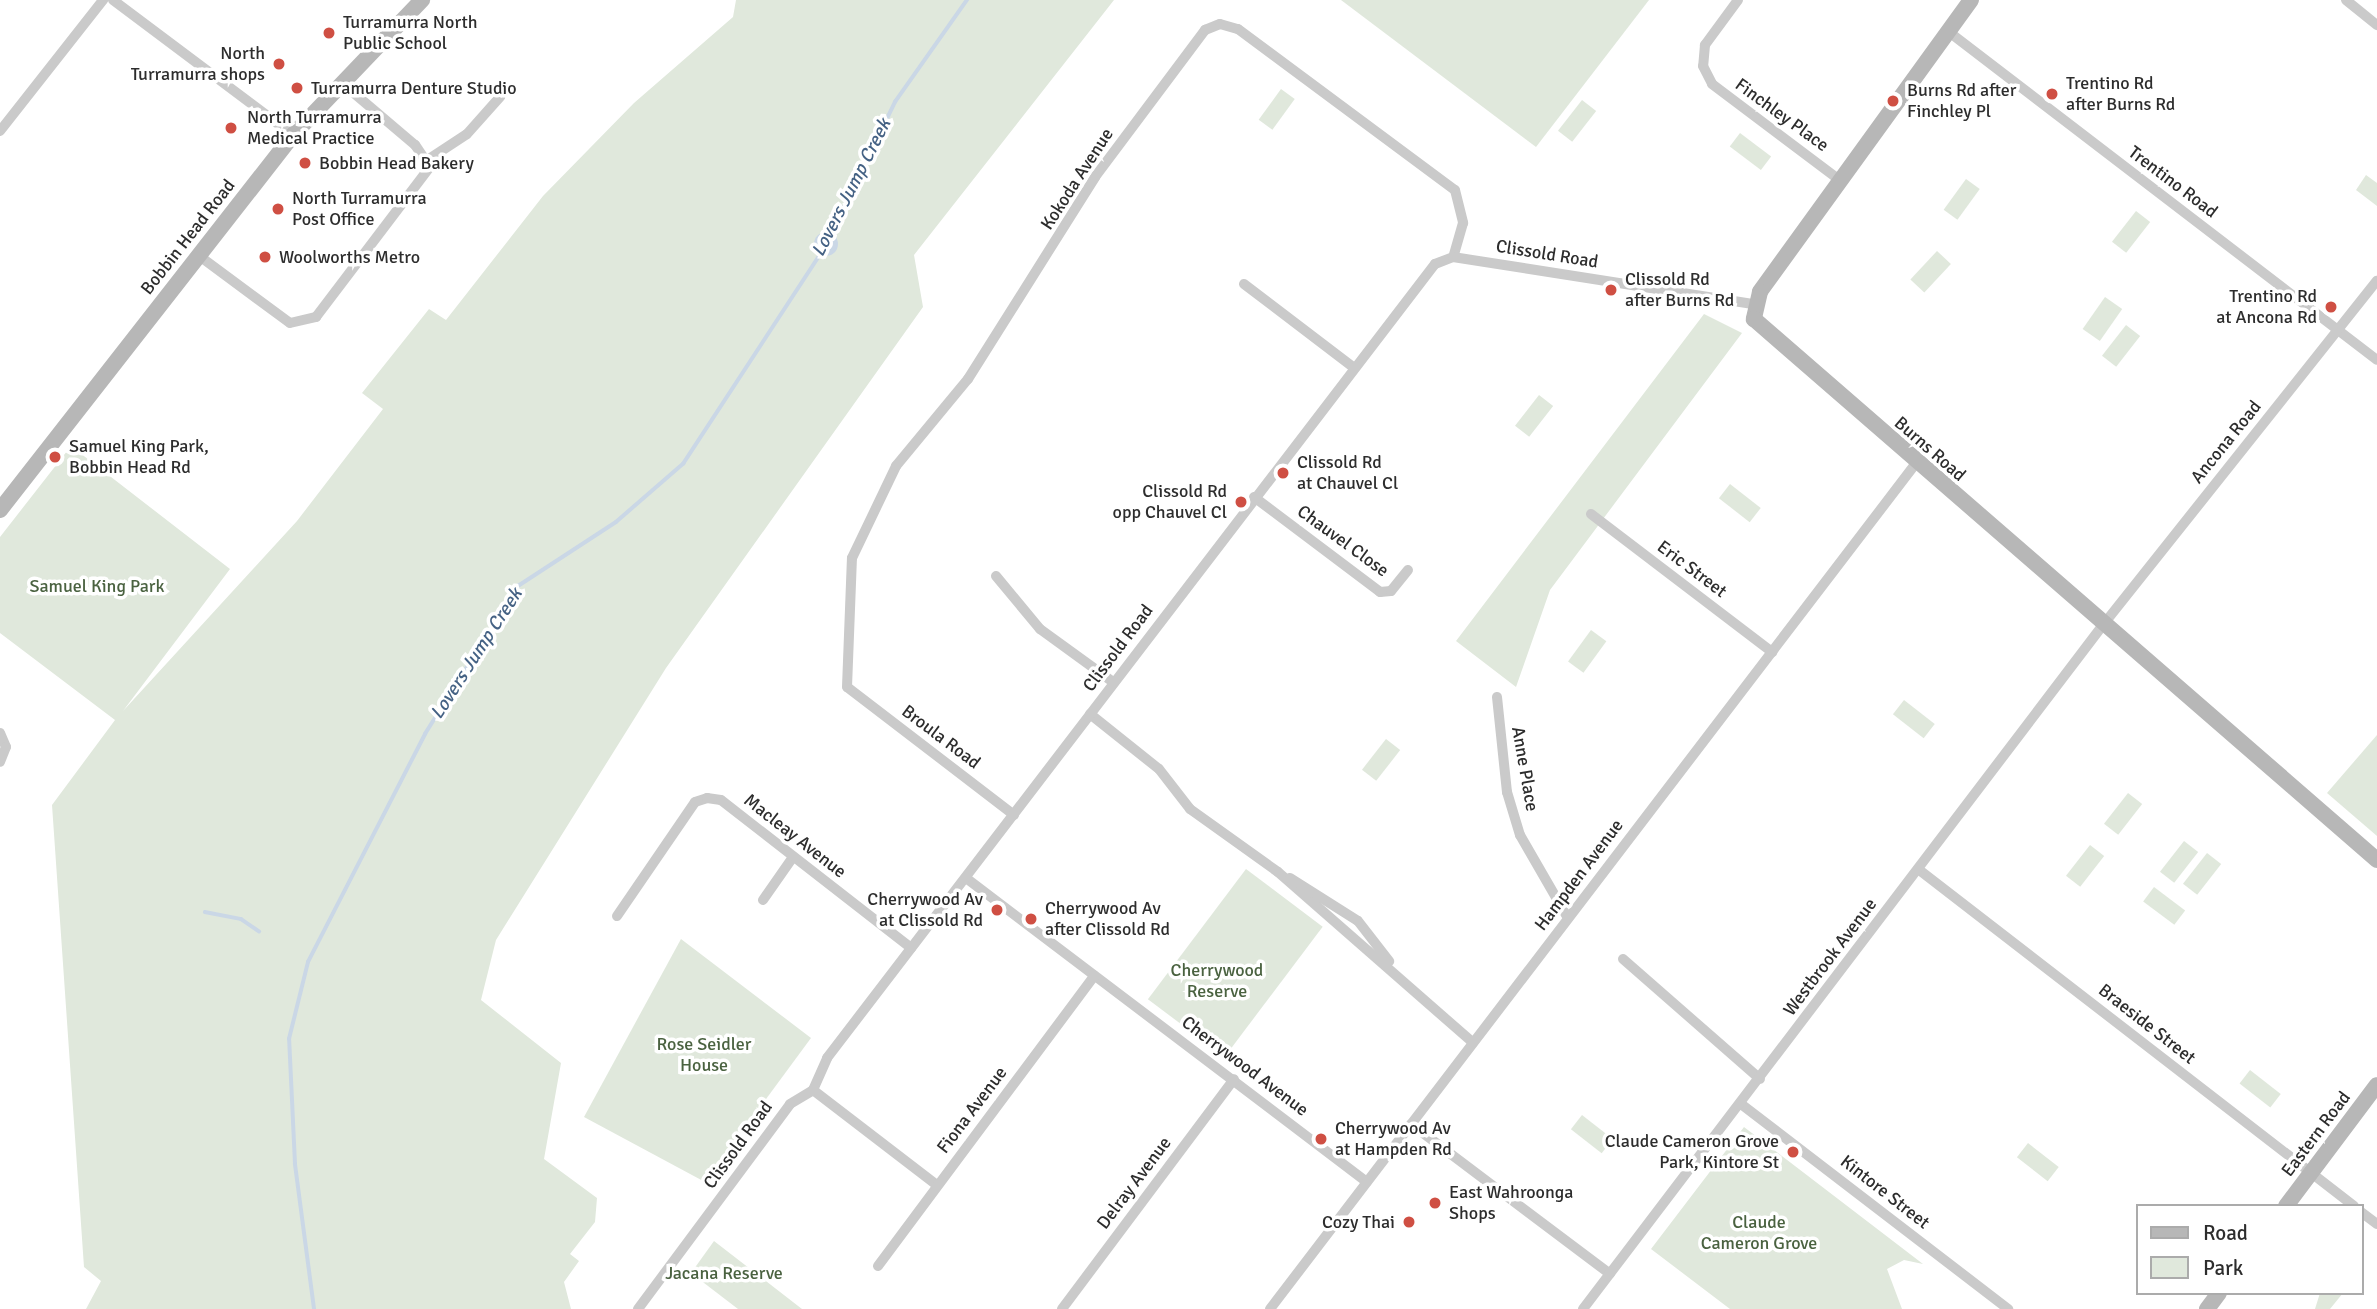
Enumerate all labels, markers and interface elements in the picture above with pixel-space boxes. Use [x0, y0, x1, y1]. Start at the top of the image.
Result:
place label: Turramurra North Public School [343, 12, 478, 54]
marker: Turramurra North Public School [321, 25, 337, 41]
place label: North Turramurra shops [131, 43, 265, 86]
marker: North Turramurra shops [271, 56, 287, 72]
place label: Trentino Rd after Burns Rd [2066, 73, 2175, 116]
street label: Finchley Place [1731, 74, 1833, 156]
place label: Turramurra Denture Studio [311, 77, 517, 99]
marker: Turramurra Denture Studio [289, 80, 305, 96]
place label: Burns Rd after Finchley Pl [1907, 80, 2016, 122]
marker: Trentino Rd after Burns Rd [2044, 86, 2060, 102]
marker: Burns Rd after Finchley Pl [1885, 93, 1901, 109]
place label: North Turramurra Medical Practice [247, 107, 382, 150]
water label: Lovers Jump Creek [807, 115, 897, 261]
marker: North Turramurra Medical Practice [221, 118, 241, 138]
street label: Kokoda Avenue [1036, 124, 1118, 234]
street label: Trentino Road [2124, 141, 2222, 223]
place label: Bobbin Head Bakery [319, 152, 474, 174]
marker: Bobbin Head Bakery [297, 155, 313, 171]
street label: Bobbin Head Road [136, 175, 240, 299]
place label: North Turramurra Post Office [292, 188, 427, 230]
marker: North Turramurra Post Office [270, 201, 286, 217]
street label: Clissold Road [1494, 235, 1600, 273]
place label: Woolworths Metro [279, 246, 420, 268]
marker: Woolworths Metro [257, 249, 273, 265]
place label: Clissold Rd after Burns Rd [1625, 269, 1734, 312]
marker: Clissold Rd after Burns Rd [1603, 282, 1619, 298]
place label: Trentino Rd at Ancona Rd [2216, 286, 2317, 328]
marker: Trentino Rd at Ancona Rd [2323, 299, 2339, 315]
street label: Ancona Road [2186, 396, 2266, 488]
street label: Burns Road [1890, 412, 1970, 486]
place label: Samuel King Park, Bobbin Head Rd [69, 436, 209, 478]
marker: Samuel King Park, Bobbin Head Rd [47, 449, 63, 465]
place label: Clissold Rd at Chauvel Cl [1297, 452, 1398, 494]
marker: Clissold Rd at Chauvel Cl [1275, 465, 1291, 481]
place label: Clissold Rd opp Chauvel Cl [1113, 481, 1227, 524]
marker: Clissold Rd opp Chauvel Cl [1233, 494, 1249, 510]
street label: Chauvel Close [1293, 501, 1393, 581]
street label: Eric Street [1653, 536, 1731, 602]
park label: Samuel King Park [29, 575, 165, 597]
water label: Lovers Jump Creek [426, 584, 528, 724]
street label: Clissold Road [1078, 600, 1158, 696]
street label: Broula Road [897, 700, 985, 774]
street label: Anne Place [1507, 725, 1543, 813]
street label: Macleay Avenue [740, 789, 850, 883]
street label: Hampden Avenue [1530, 815, 1628, 935]
place label: Cherrywood Av at Clissold Rd [867, 889, 983, 932]
street label: Westbrook Avenue [1779, 894, 1881, 1020]
place label: Cherrywood Av after Clissold Rd [1045, 898, 1170, 940]
marker: Cherrywood Av at Clissold Rd [989, 902, 1005, 918]
marker: Cherrywood Av after Clissold Rd [1023, 911, 1039, 927]
park label: Cherrywood Reserve [1171, 960, 1263, 1002]
street label: Braeside Street [2094, 979, 2200, 1069]
street label: Cherrywood Avenue [1177, 1011, 1313, 1121]
park label: Rose Seidler House [657, 1034, 751, 1076]
street label: Fiona Avenue [932, 1062, 1012, 1158]
street label: Eastern Road [2277, 1087, 2355, 1181]
street label: Clissold Road [699, 1097, 777, 1193]
place label: Cherrywood Av at Hampden Rd [1335, 1118, 1452, 1160]
marker: Cherrywood Av at Hampden Rd [1313, 1131, 1329, 1147]
place label: Claude Cameron Grove Park, Kintore St [1605, 1131, 1779, 1174]
street label: Delray Avenue [1092, 1133, 1176, 1233]
marker: Claude Cameron Grove Park, Kintore St [1785, 1144, 1801, 1160]
street label: Kintore Street [1836, 1151, 1934, 1233]
place label: East Wahroonga Shops [1449, 1182, 1573, 1224]
marker: East Wahroonga Shops [1427, 1195, 1443, 1211]
legend [2136, 1204, 2363, 1295]
place label: Cozy Thai [1322, 1211, 1395, 1233]
park label: Claude Cameron Grove [1701, 1212, 1817, 1254]
marker: Cozy Thai [1401, 1214, 1417, 1230]
text: Road [2203, 1220, 2248, 1246]
text: Park [2203, 1255, 2243, 1281]
park label: Jacana Reserve [665, 1262, 783, 1284]

